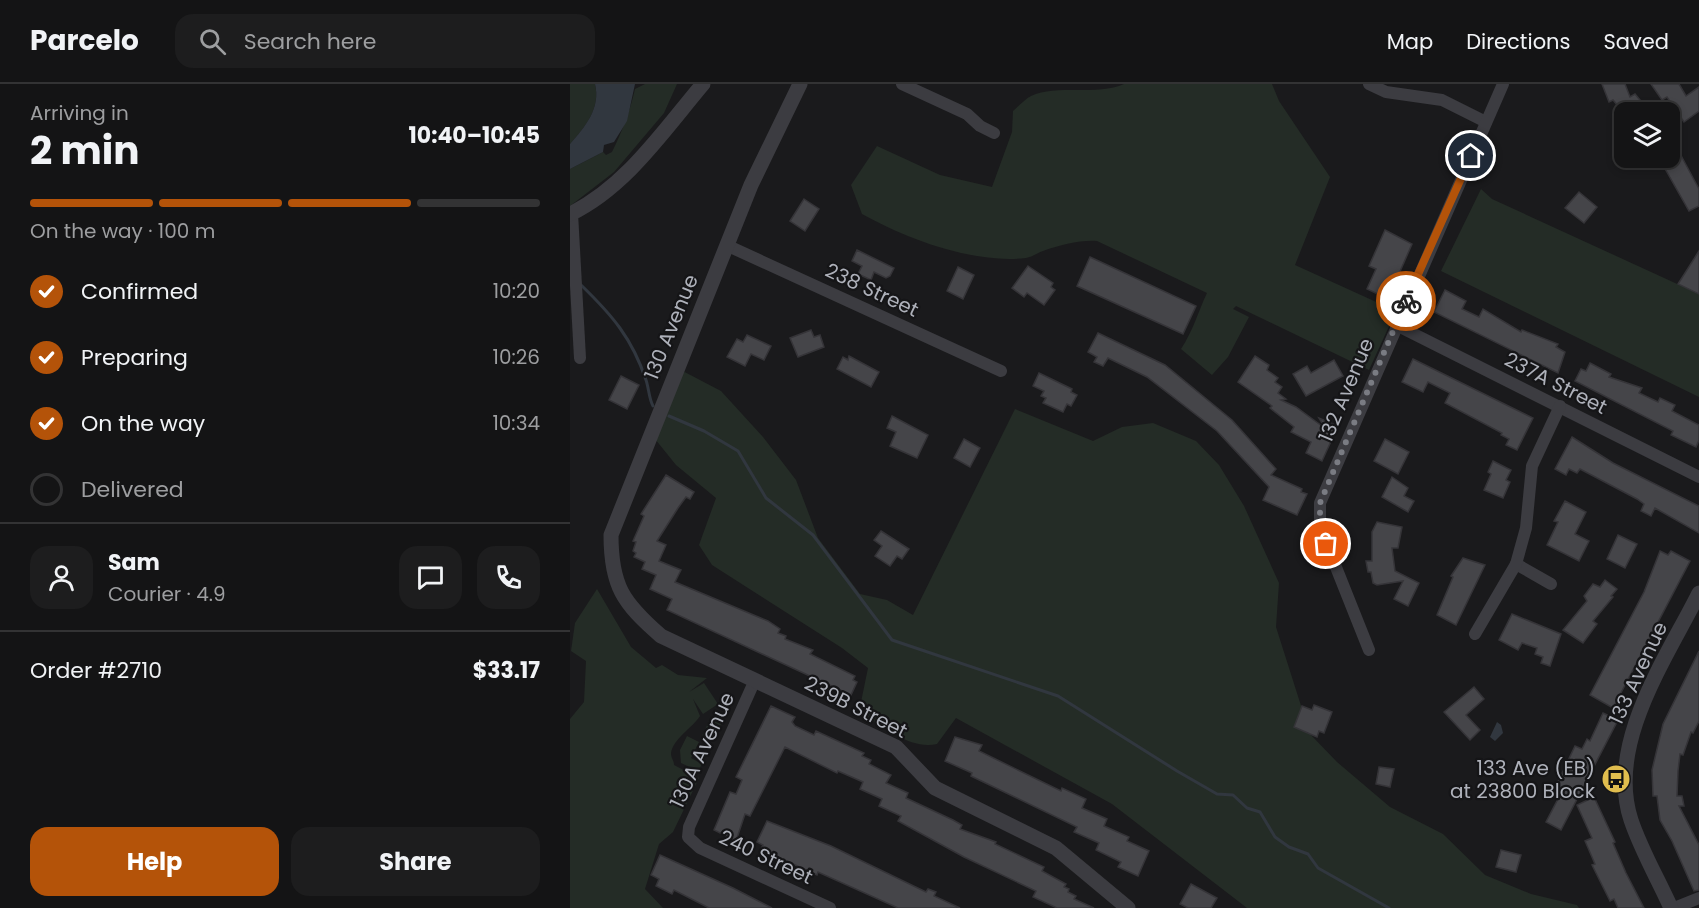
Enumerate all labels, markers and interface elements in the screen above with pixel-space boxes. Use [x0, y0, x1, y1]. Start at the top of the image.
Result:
search box [175, 14, 595, 68]
text: Parcelo [30, 21, 139, 60]
icon: search [196, 25, 229, 58]
text: Search here [244, 26, 376, 57]
text: Map [1387, 27, 1433, 56]
text: Directions [1466, 27, 1570, 56]
text: Saved [1603, 27, 1669, 56]
text: Arriving in [30, 99, 129, 127]
map controls [1614, 102, 1680, 168]
button: layers [1614, 102, 1680, 168]
text: 10:40–10:45 [409, 120, 540, 151]
text: 2 min [30, 123, 140, 178]
pin [1445, 130, 1496, 181]
icon: home [1454, 139, 1487, 172]
text: On the way · 100 m [30, 217, 215, 245]
street label: 238 Street [821, 256, 923, 324]
street label: 130 Avenue [637, 270, 705, 384]
courier [1376, 271, 1436, 331]
icon: check [30, 275, 63, 308]
text: Confirmed [81, 276, 198, 307]
text: 10:20 [493, 277, 540, 305]
icon: bike [1390, 285, 1423, 318]
street label: 132 Avenue [1312, 334, 1380, 446]
icon: check [30, 341, 63, 374]
text: Preparing [81, 342, 188, 373]
text: 10:26 [493, 343, 540, 371]
street label: 237A Street [1500, 345, 1612, 421]
icon: check [30, 407, 63, 440]
text: On the way [81, 408, 205, 439]
text: 10:34 [492, 409, 540, 437]
text: Delivered [81, 474, 184, 505]
pin [1300, 518, 1351, 569]
icon: bag [1309, 527, 1342, 560]
button: person [30, 546, 93, 609]
button: chat [399, 546, 462, 609]
button: phone [477, 546, 540, 609]
text: Sam [108, 547, 160, 578]
text: Courier · 4.9 [108, 580, 226, 608]
street label: 133 Avenue [1602, 617, 1674, 729]
text: Order #2710 [30, 655, 162, 686]
text: $33.17 [473, 655, 540, 686]
street label: 239B Street [800, 669, 912, 745]
street label: 130A Avenue [663, 688, 741, 812]
place label: 133 Ave (EB) at 23800 Block [1450, 754, 1596, 805]
bus stop icon: 133 Ave (EB) at 23800 Block [1600, 763, 1632, 795]
street label: 240 Street [715, 823, 817, 891]
button: Help [30, 827, 279, 896]
button: Share [291, 827, 540, 896]

